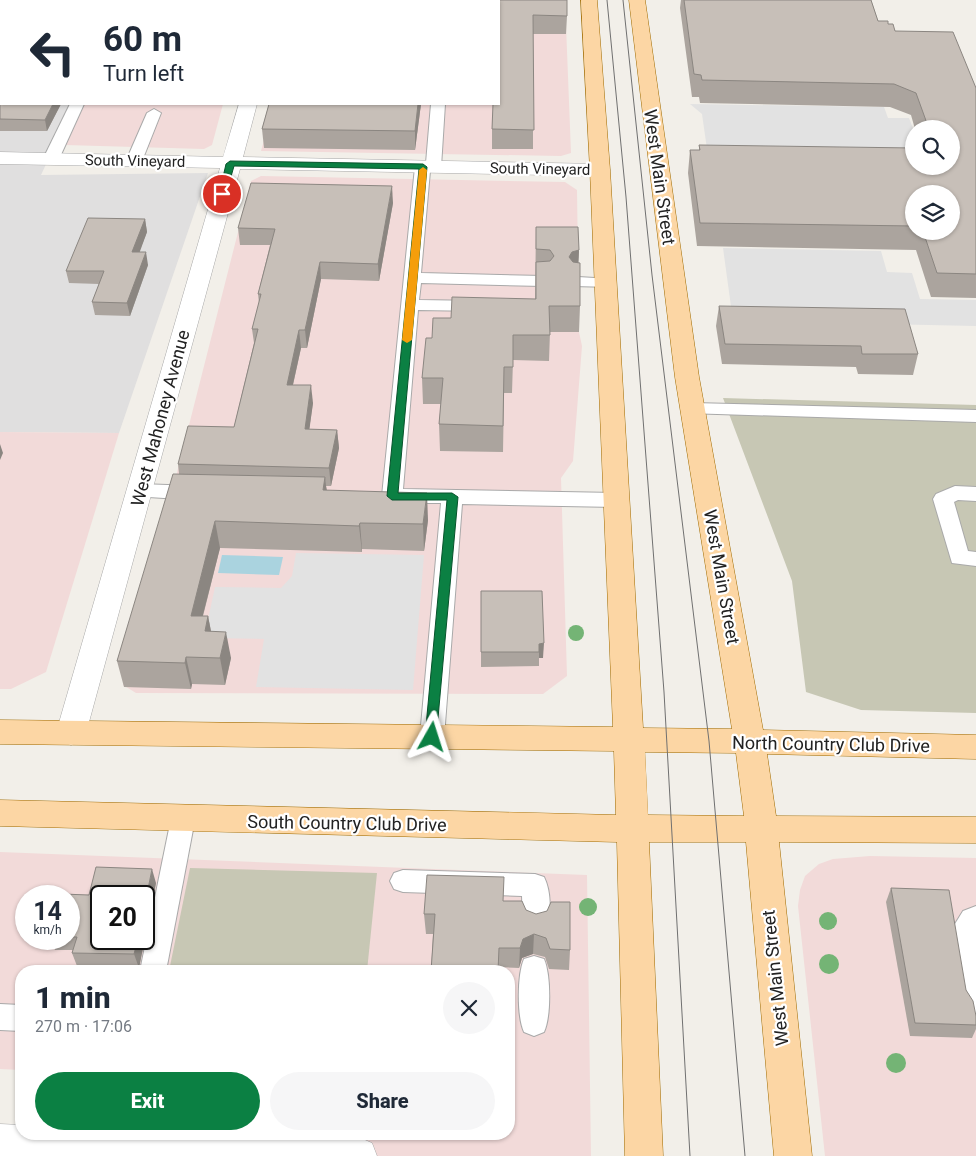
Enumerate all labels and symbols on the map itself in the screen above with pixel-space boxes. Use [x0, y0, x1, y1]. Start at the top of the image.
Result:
street label: West Main Street [640, 108, 680, 246]
street label: South Vineyard [85, 151, 185, 171]
street label: South Vineyard [490, 159, 590, 179]
pin [201, 173, 243, 215]
street label: West Mahoney Avenue [126, 327, 194, 509]
street label: West Main Street [700, 508, 744, 646]
position arrow [405, 710, 457, 762]
street label: North Country Club Drive [732, 732, 930, 756]
street label: South Country Club Drive [247, 811, 447, 835]
speed limit sign: 20 [90, 885, 155, 950]
street label: West Main Street [757, 909, 793, 1047]

